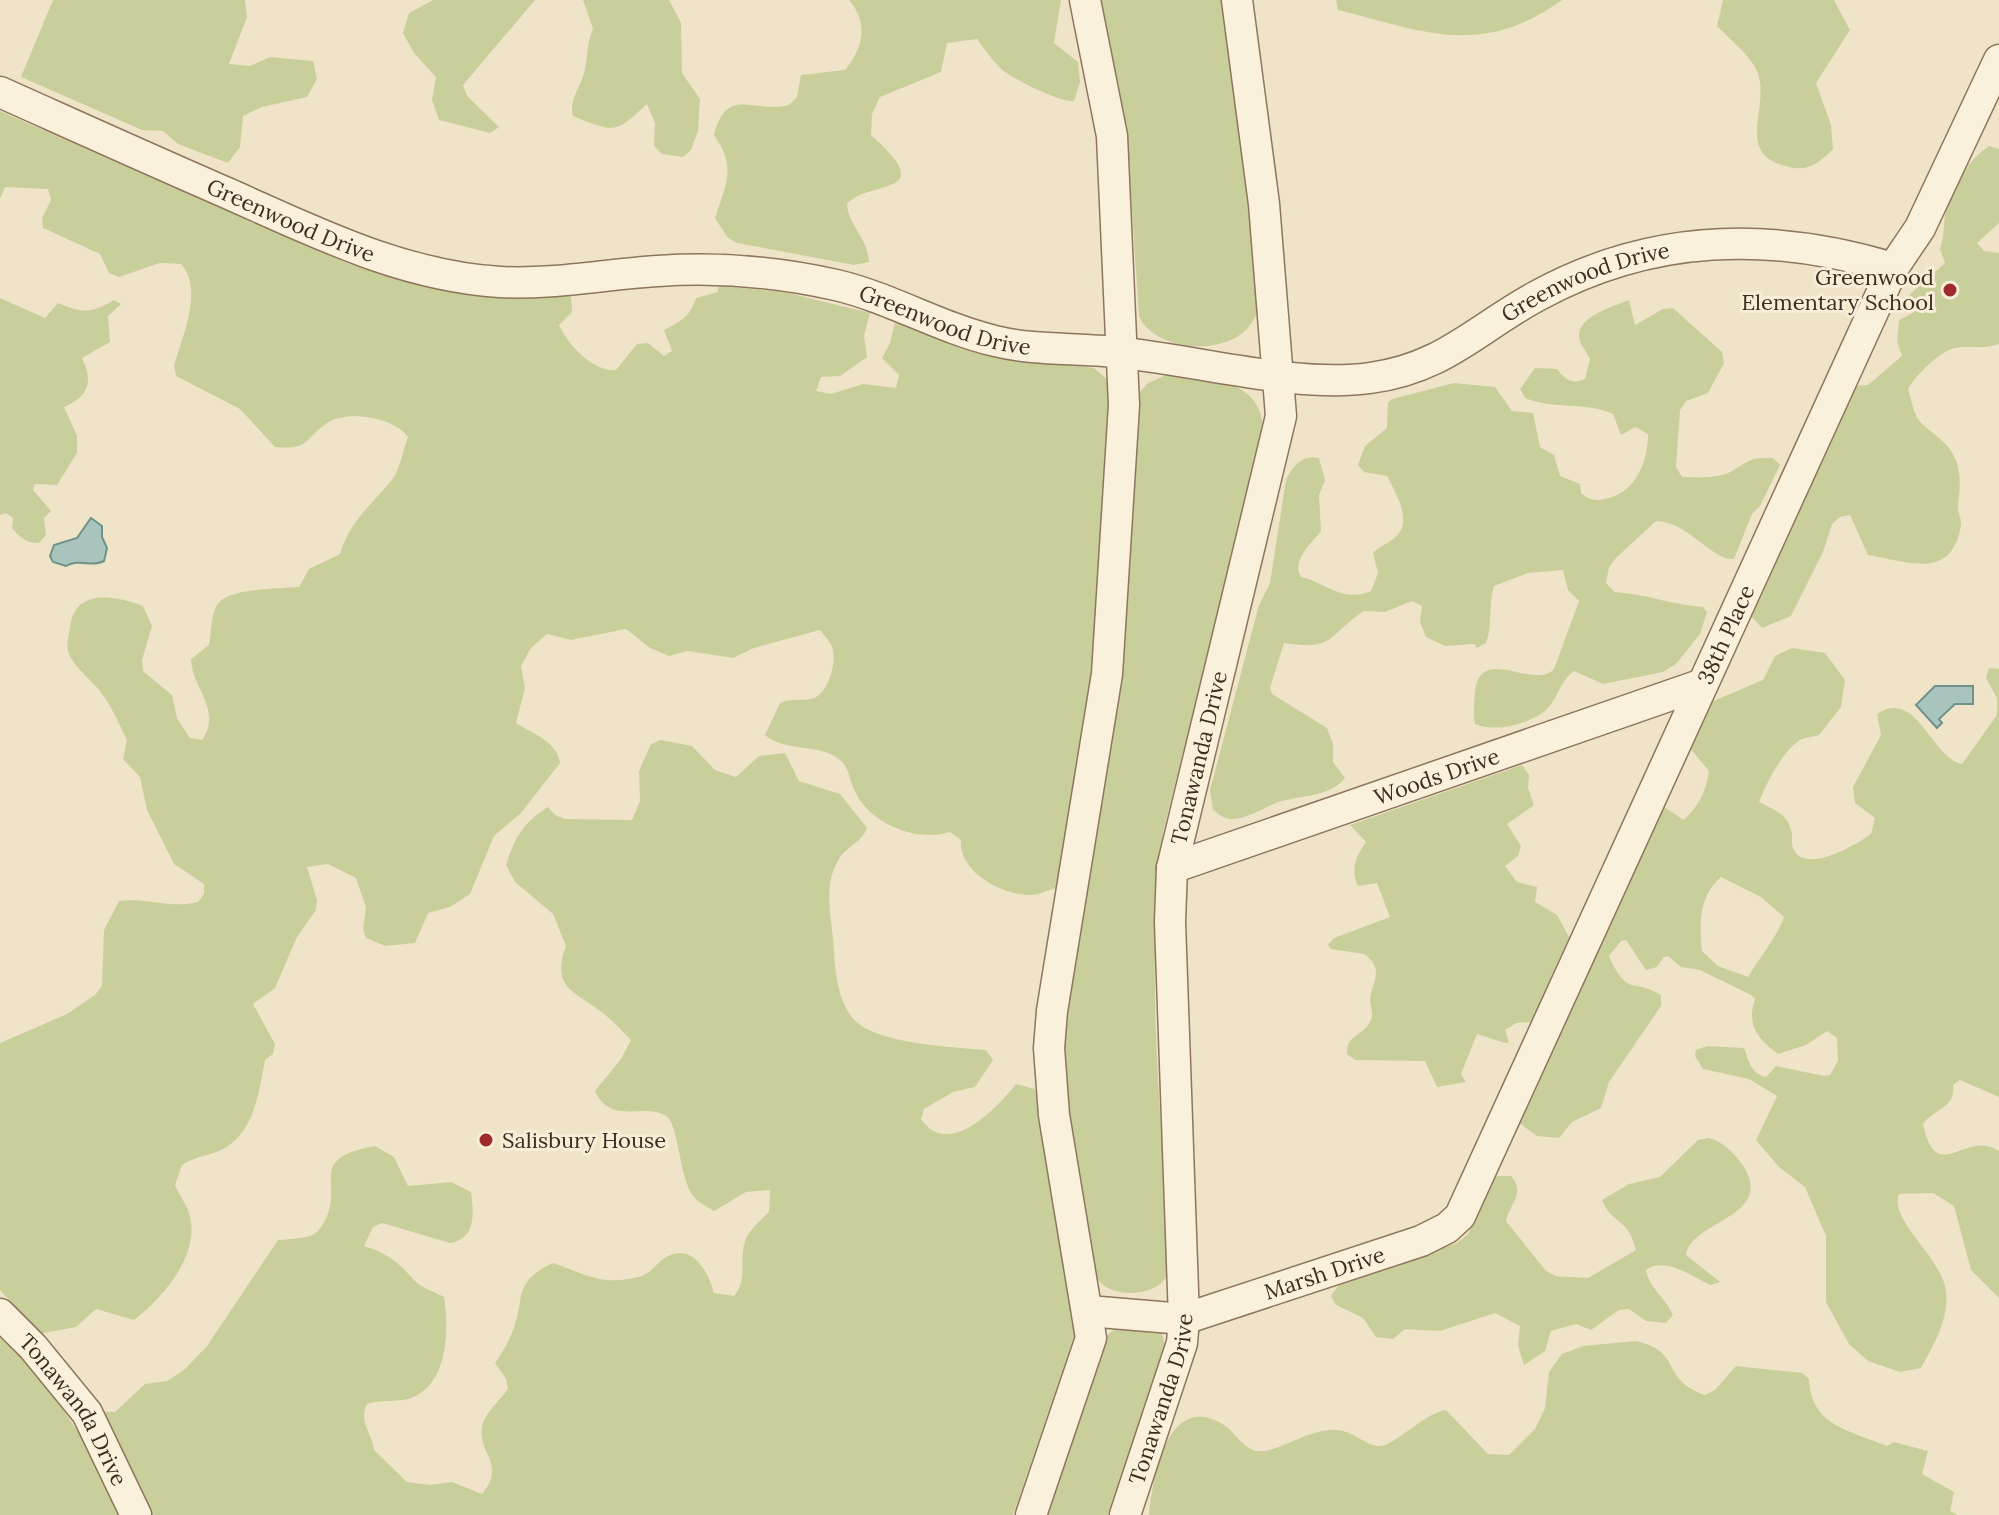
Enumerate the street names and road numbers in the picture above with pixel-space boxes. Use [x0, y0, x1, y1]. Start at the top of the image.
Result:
street label: Greenwood Drive [203, 172, 379, 268]
street label: Greenwood Drive [1496, 236, 1672, 328]
street label: Greenwood Drive [856, 278, 1032, 361]
street label: 38th Place [1691, 580, 1760, 689]
street label: Tonawanda Drive [1164, 668, 1233, 847]
street label: Woods Drive [1370, 742, 1503, 811]
street label: Marsh Drive [1260, 1240, 1388, 1306]
street label: Tonawanda Drive [1122, 1312, 1198, 1488]
street label: Tonawanda Drive [14, 1328, 134, 1490]

